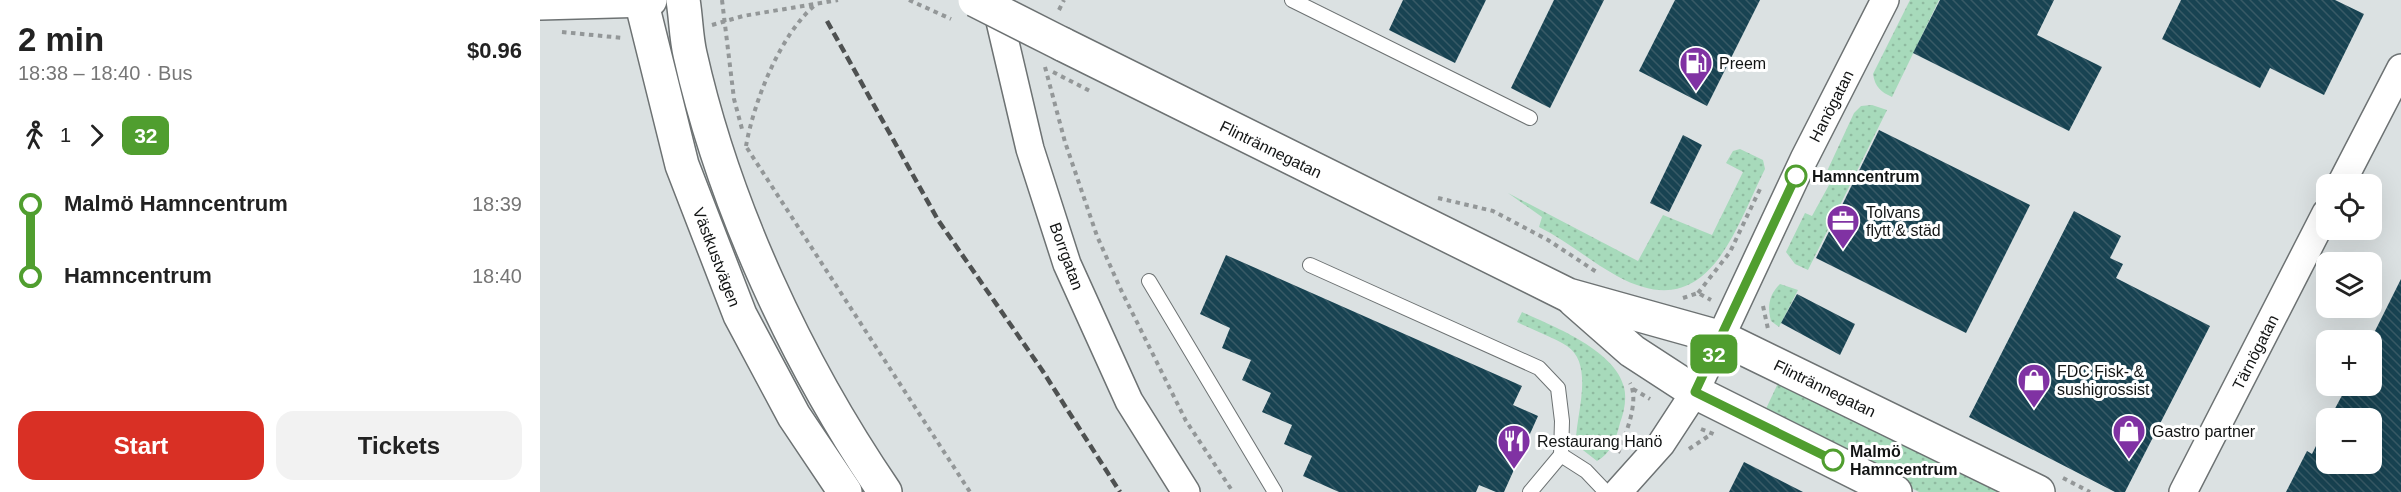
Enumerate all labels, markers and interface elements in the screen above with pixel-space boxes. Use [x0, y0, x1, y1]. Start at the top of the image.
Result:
text: 2 min [18, 21, 104, 58]
text: $0.96 [467, 38, 522, 63]
fuel station icon: Preem [1678, 45, 1714, 92]
place label: Preem [1719, 55, 1766, 72]
text: 18:38 – 18:40 · Bus [18, 62, 193, 84]
street label: Hanögatan [1806, 67, 1857, 145]
street label: Flintrännegatan [1217, 117, 1324, 181]
icon: walk [18, 119, 51, 152]
icon: forward [80, 119, 113, 152]
text: 1 [60, 124, 71, 146]
text: 32 [134, 124, 157, 147]
marker: Hamncentrum [1785, 165, 1807, 187]
place label: Hamncentrum [1812, 168, 1920, 185]
map controls [2316, 174, 2382, 474]
button: locate [2316, 174, 2382, 240]
text: Malmö Hamncentrum [64, 191, 288, 216]
text: 18:39 [472, 193, 522, 215]
office icon: Tolvans flytt & städ [1825, 203, 1861, 250]
place label: Tolvans flytt & städ [1866, 204, 1941, 239]
street label: Västkustvägen [690, 205, 743, 309]
street label: Borrgatan [1047, 220, 1087, 292]
button: layers [2316, 252, 2382, 318]
text: Hamncentrum [64, 263, 212, 288]
text: 18:40 [472, 265, 522, 287]
street label: Tärnögatan [2229, 312, 2282, 393]
button: + [2316, 330, 2382, 396]
line badge: 32 [1687, 334, 1741, 374]
text: 32 [1702, 343, 1726, 366]
street label: Flintrännegatan [1771, 356, 1878, 420]
shop icon: FDC Fisk- & sushigrossist [2016, 362, 2052, 409]
place label: FDC Fisk- & sushigrossist [2057, 363, 2150, 398]
button: − [2316, 408, 2382, 474]
button: Start [18, 411, 264, 480]
button: Tickets [276, 411, 522, 480]
shop icon: Gastro partner [2111, 413, 2147, 460]
restaurant icon: Restaurang Hanö [1496, 423, 1532, 470]
place label: Gastro partner [2152, 423, 2256, 440]
place label: Restaurang Hanö [1537, 433, 1663, 450]
place label: Malmö Hamncentrum [1850, 443, 1958, 478]
marker: Malmö Hamncentrum [1822, 449, 1844, 471]

